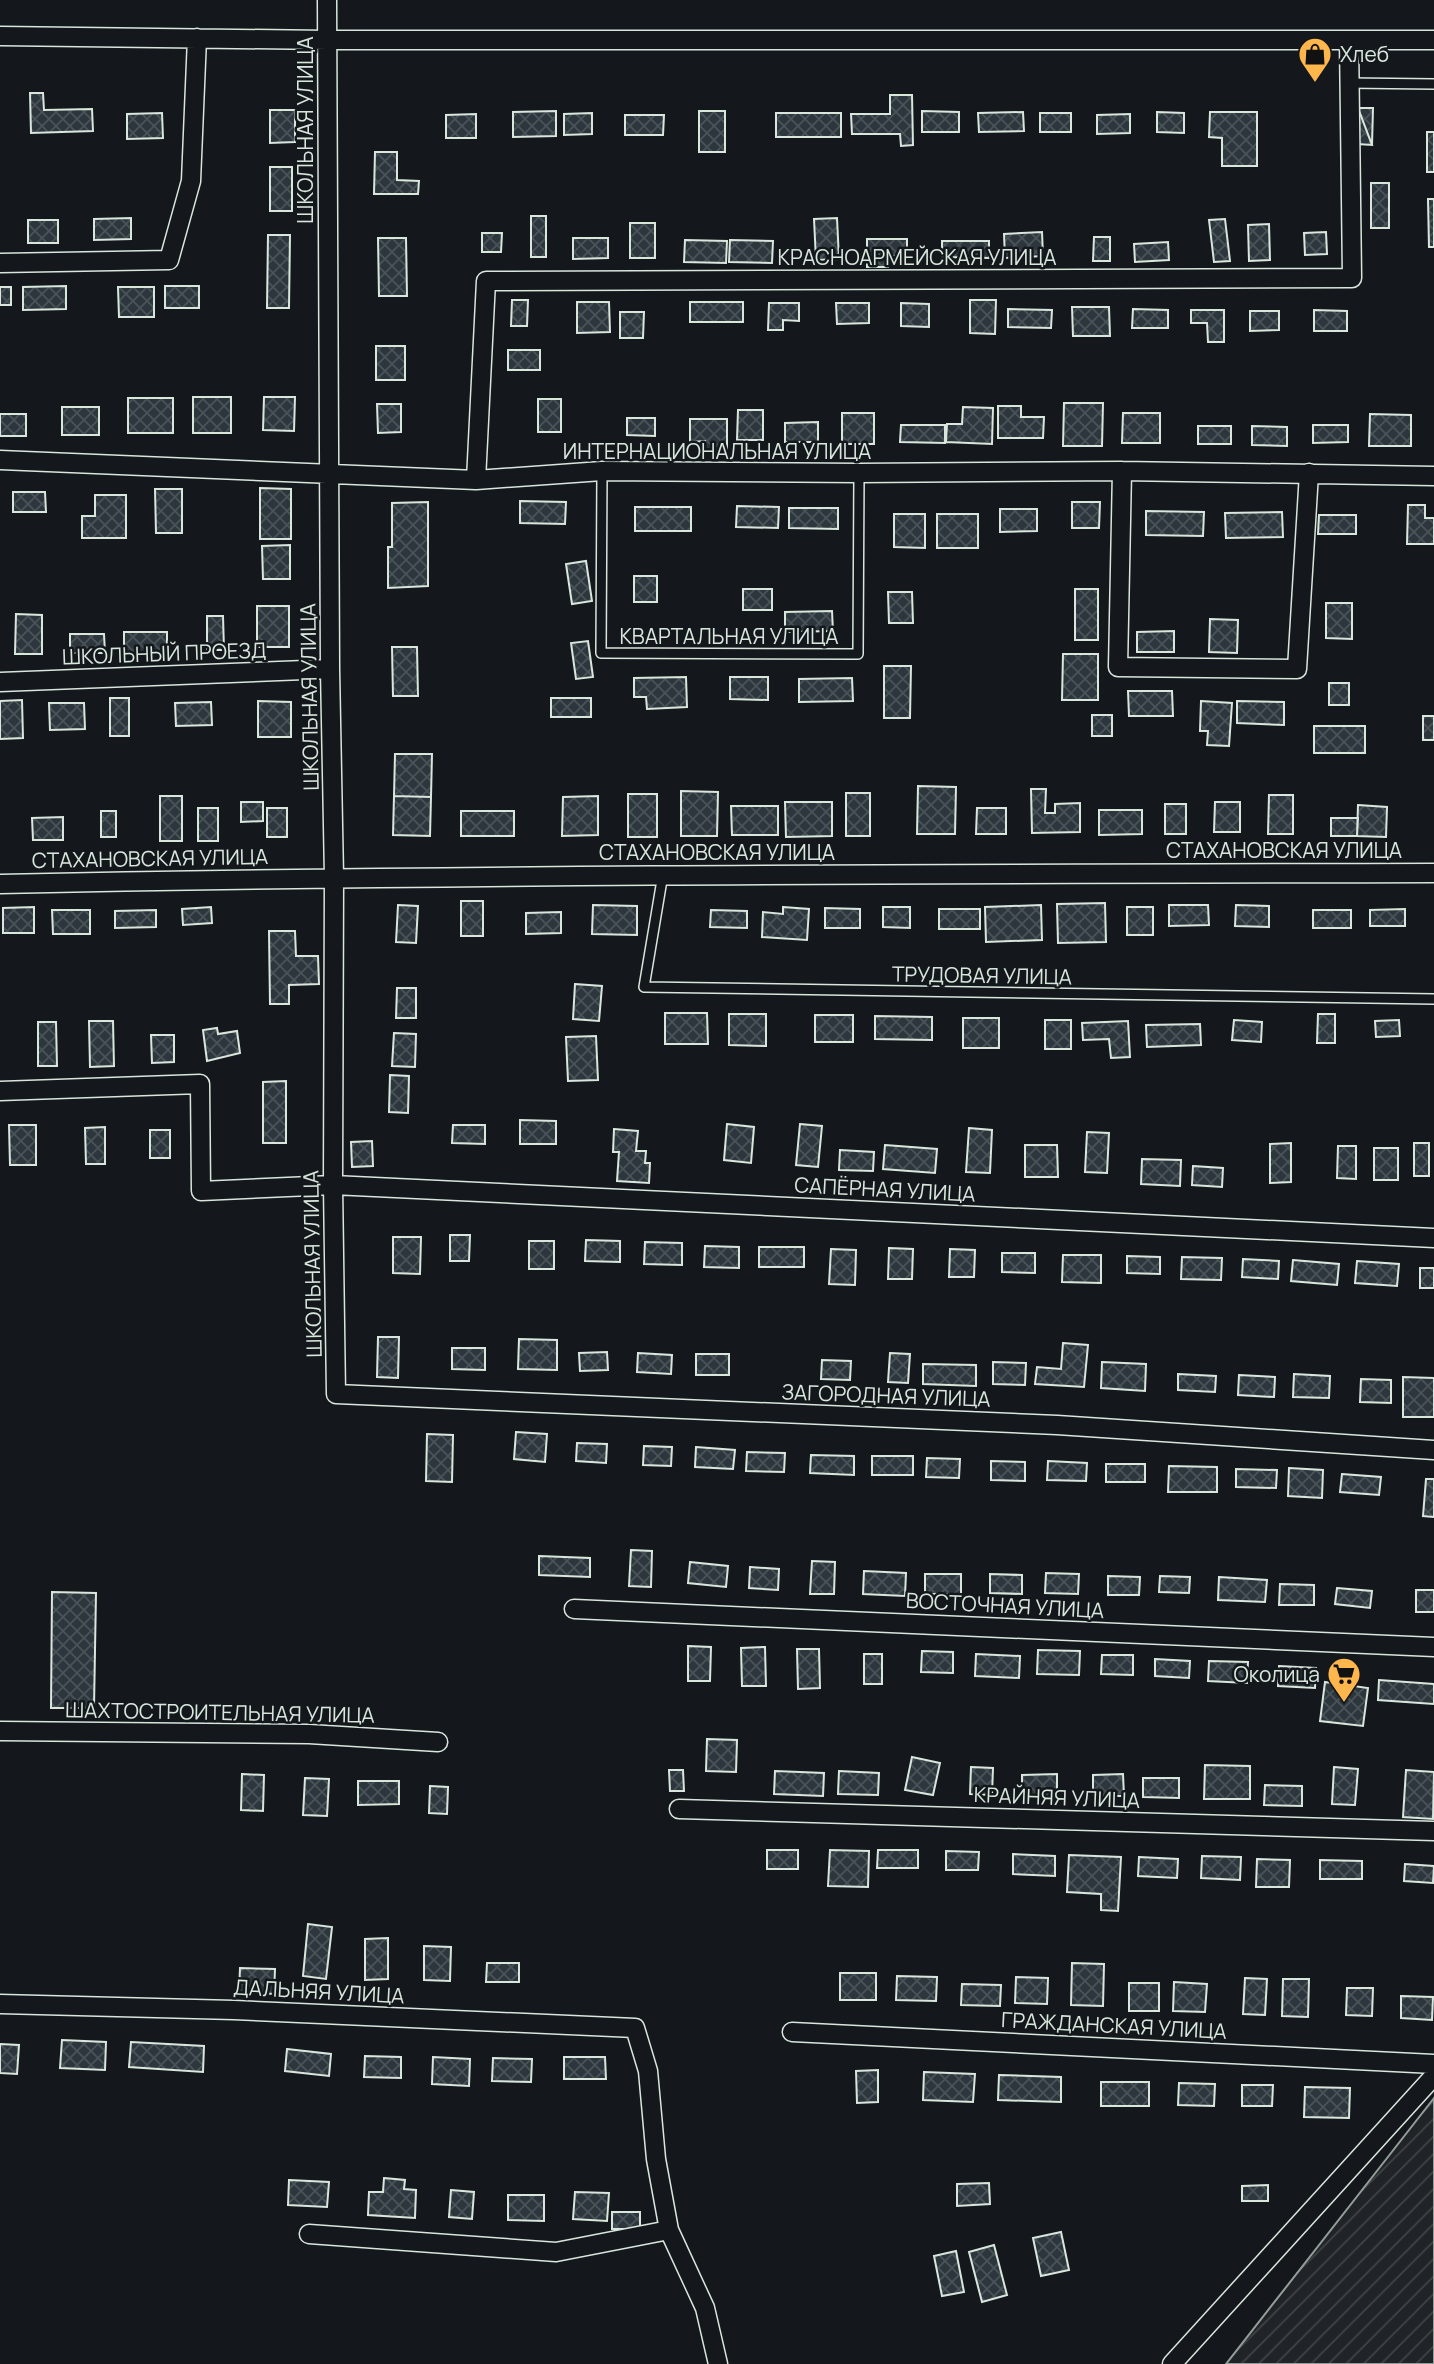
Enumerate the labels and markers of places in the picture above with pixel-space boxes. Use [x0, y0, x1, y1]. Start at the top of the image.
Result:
shop icon: Хлеб [1296, 35, 1334, 84]
place label: Хлеб [1340, 40, 1389, 68]
supermarket icon: Околица [1325, 1655, 1363, 1704]
place label: Околица [1234, 1660, 1320, 1688]

